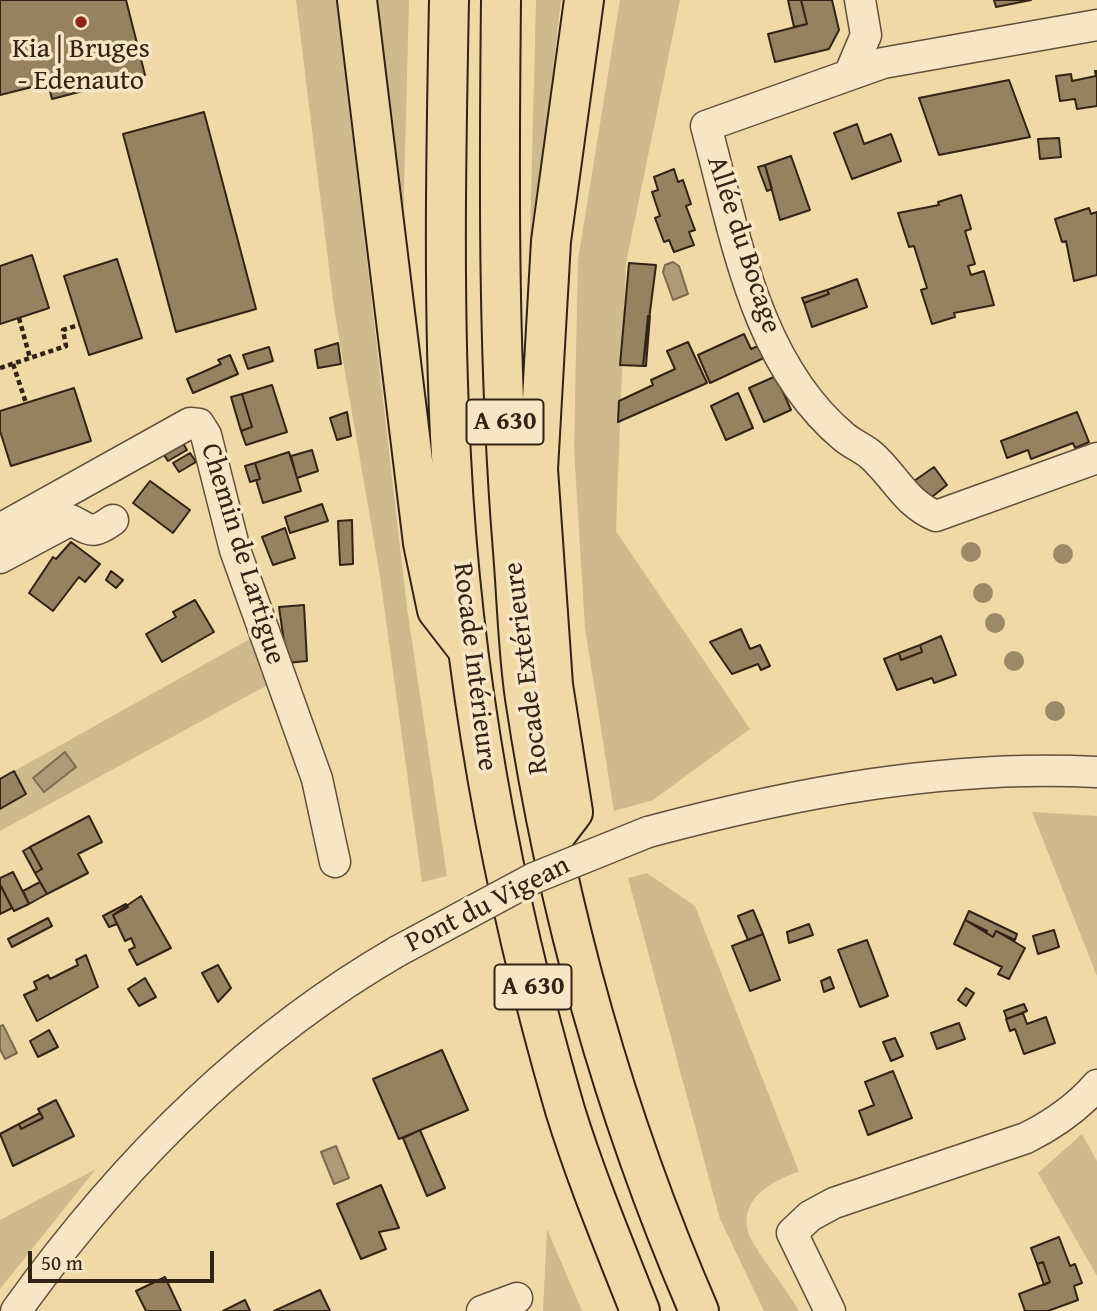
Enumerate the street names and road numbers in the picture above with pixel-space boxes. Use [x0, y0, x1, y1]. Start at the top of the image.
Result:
street label: Allée du Bocage [699, 152, 787, 338]
road number: A 630 [466, 400, 544, 444]
street label: Chemin de Lartigue [192, 439, 292, 669]
street label: Rocade Extérieure [497, 560, 557, 776]
street label: Rocade Intérieure [445, 561, 503, 773]
street label: Pont du Vigean [400, 849, 576, 961]
road number: A 630 [494, 964, 572, 1010]

